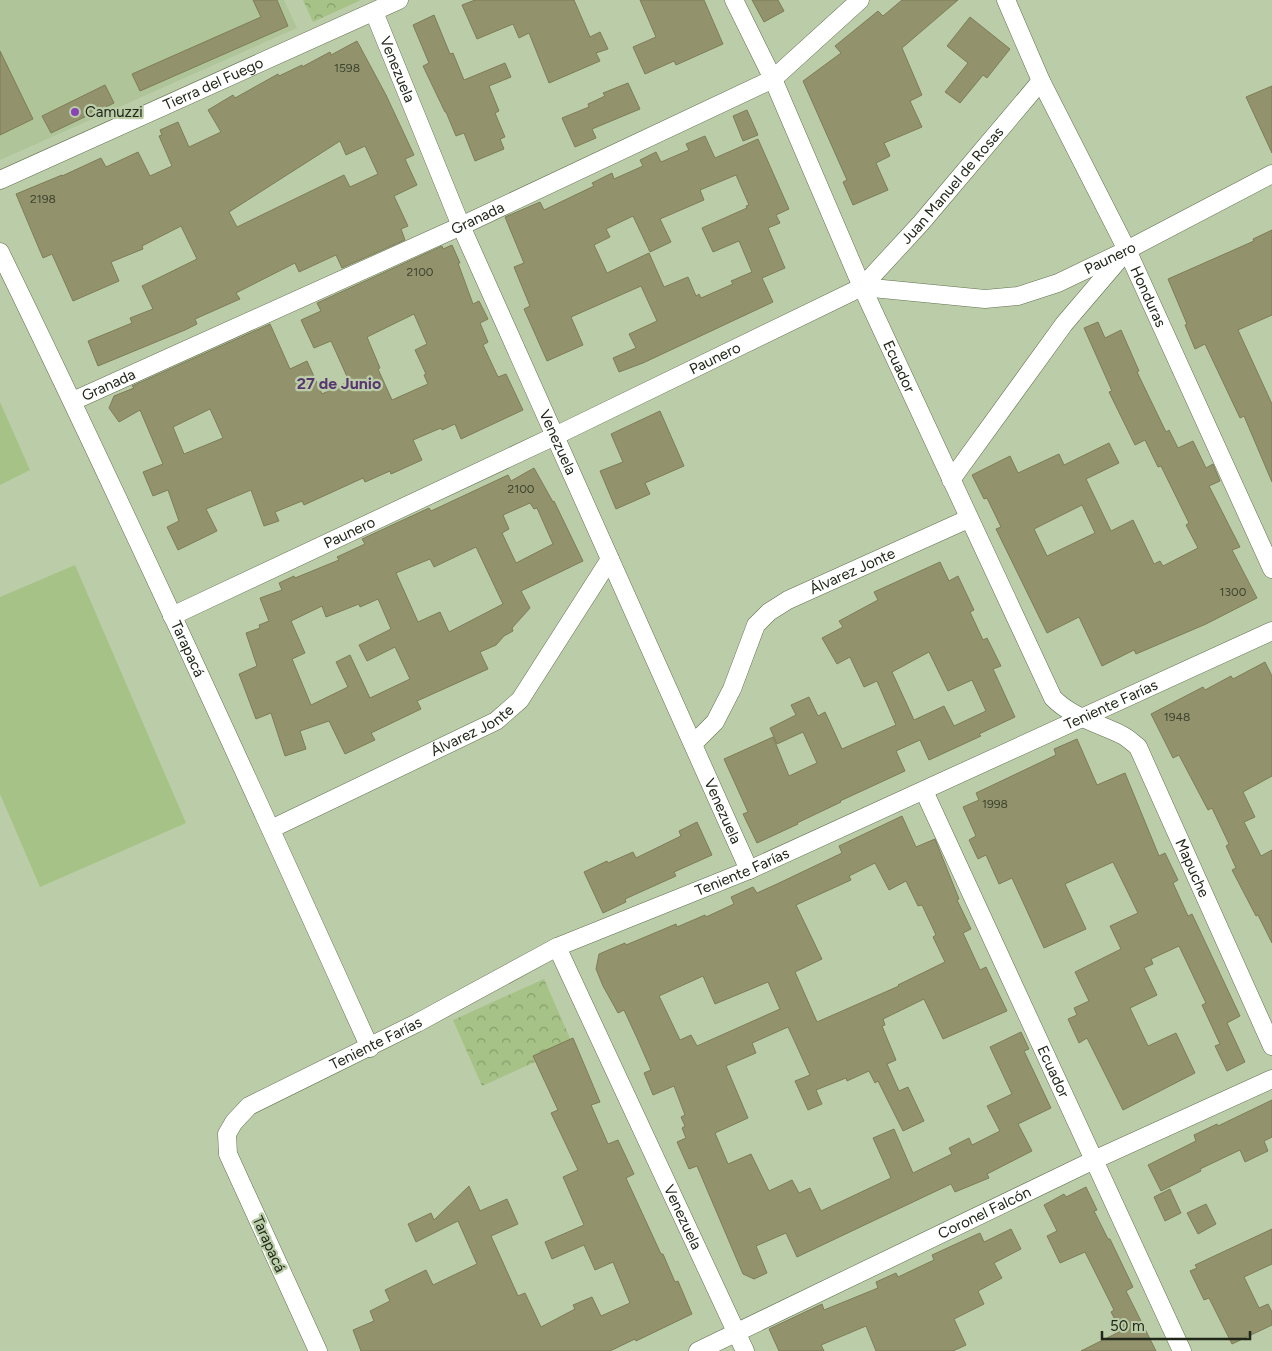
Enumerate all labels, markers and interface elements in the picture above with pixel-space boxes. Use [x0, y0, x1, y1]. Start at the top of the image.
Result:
street label: Venezuela [376, 34, 419, 105]
street label: Tierra del Fuego [161, 53, 266, 114]
house number: 1598 [334, 61, 360, 75]
place label: Camuzzi [85, 103, 143, 121]
marker: Camuzzi [69, 106, 81, 118]
street label: Juan Manuel de Rosas [897, 123, 1007, 248]
house number: 2198 [30, 192, 56, 206]
street label: Granada [448, 198, 507, 238]
street label: Paunero [1081, 238, 1139, 278]
street label: Honduras [1126, 263, 1170, 330]
house number: 2100 [406, 265, 434, 279]
street label: Ecuador [879, 337, 919, 396]
street label: Paunero [686, 338, 744, 378]
street label: Granada [79, 365, 138, 405]
district label: 27 de Junio [297, 374, 381, 393]
street label: Venezuela [535, 407, 580, 478]
house number: 2100 [507, 482, 535, 496]
street label: Paunero [321, 513, 378, 552]
street label: Álvarez Jonte [807, 544, 898, 598]
house number: 1300 [1220, 585, 1247, 599]
street label: Tarapacá [167, 618, 209, 680]
street label: Teniente Farías [1062, 675, 1160, 734]
street label: Álvarez Jonte [428, 701, 517, 760]
house number: 1948 [1164, 710, 1190, 724]
street label: Venezuela [700, 776, 745, 847]
house number: 1998 [982, 797, 1008, 811]
street label: Mapuche [1171, 836, 1213, 900]
street label: Teniente Farías [693, 844, 792, 900]
street label: Teniente Farías [327, 1013, 425, 1074]
street label: Ecuador [1033, 1043, 1073, 1101]
street label: Venezuela [660, 1182, 706, 1252]
street label: Coronel Falcón [935, 1183, 1034, 1243]
street label: Tarapacá [249, 1213, 289, 1275]
scale bar [1102, 1308, 1250, 1340]
text: 50 m [1110, 1317, 1145, 1335]

